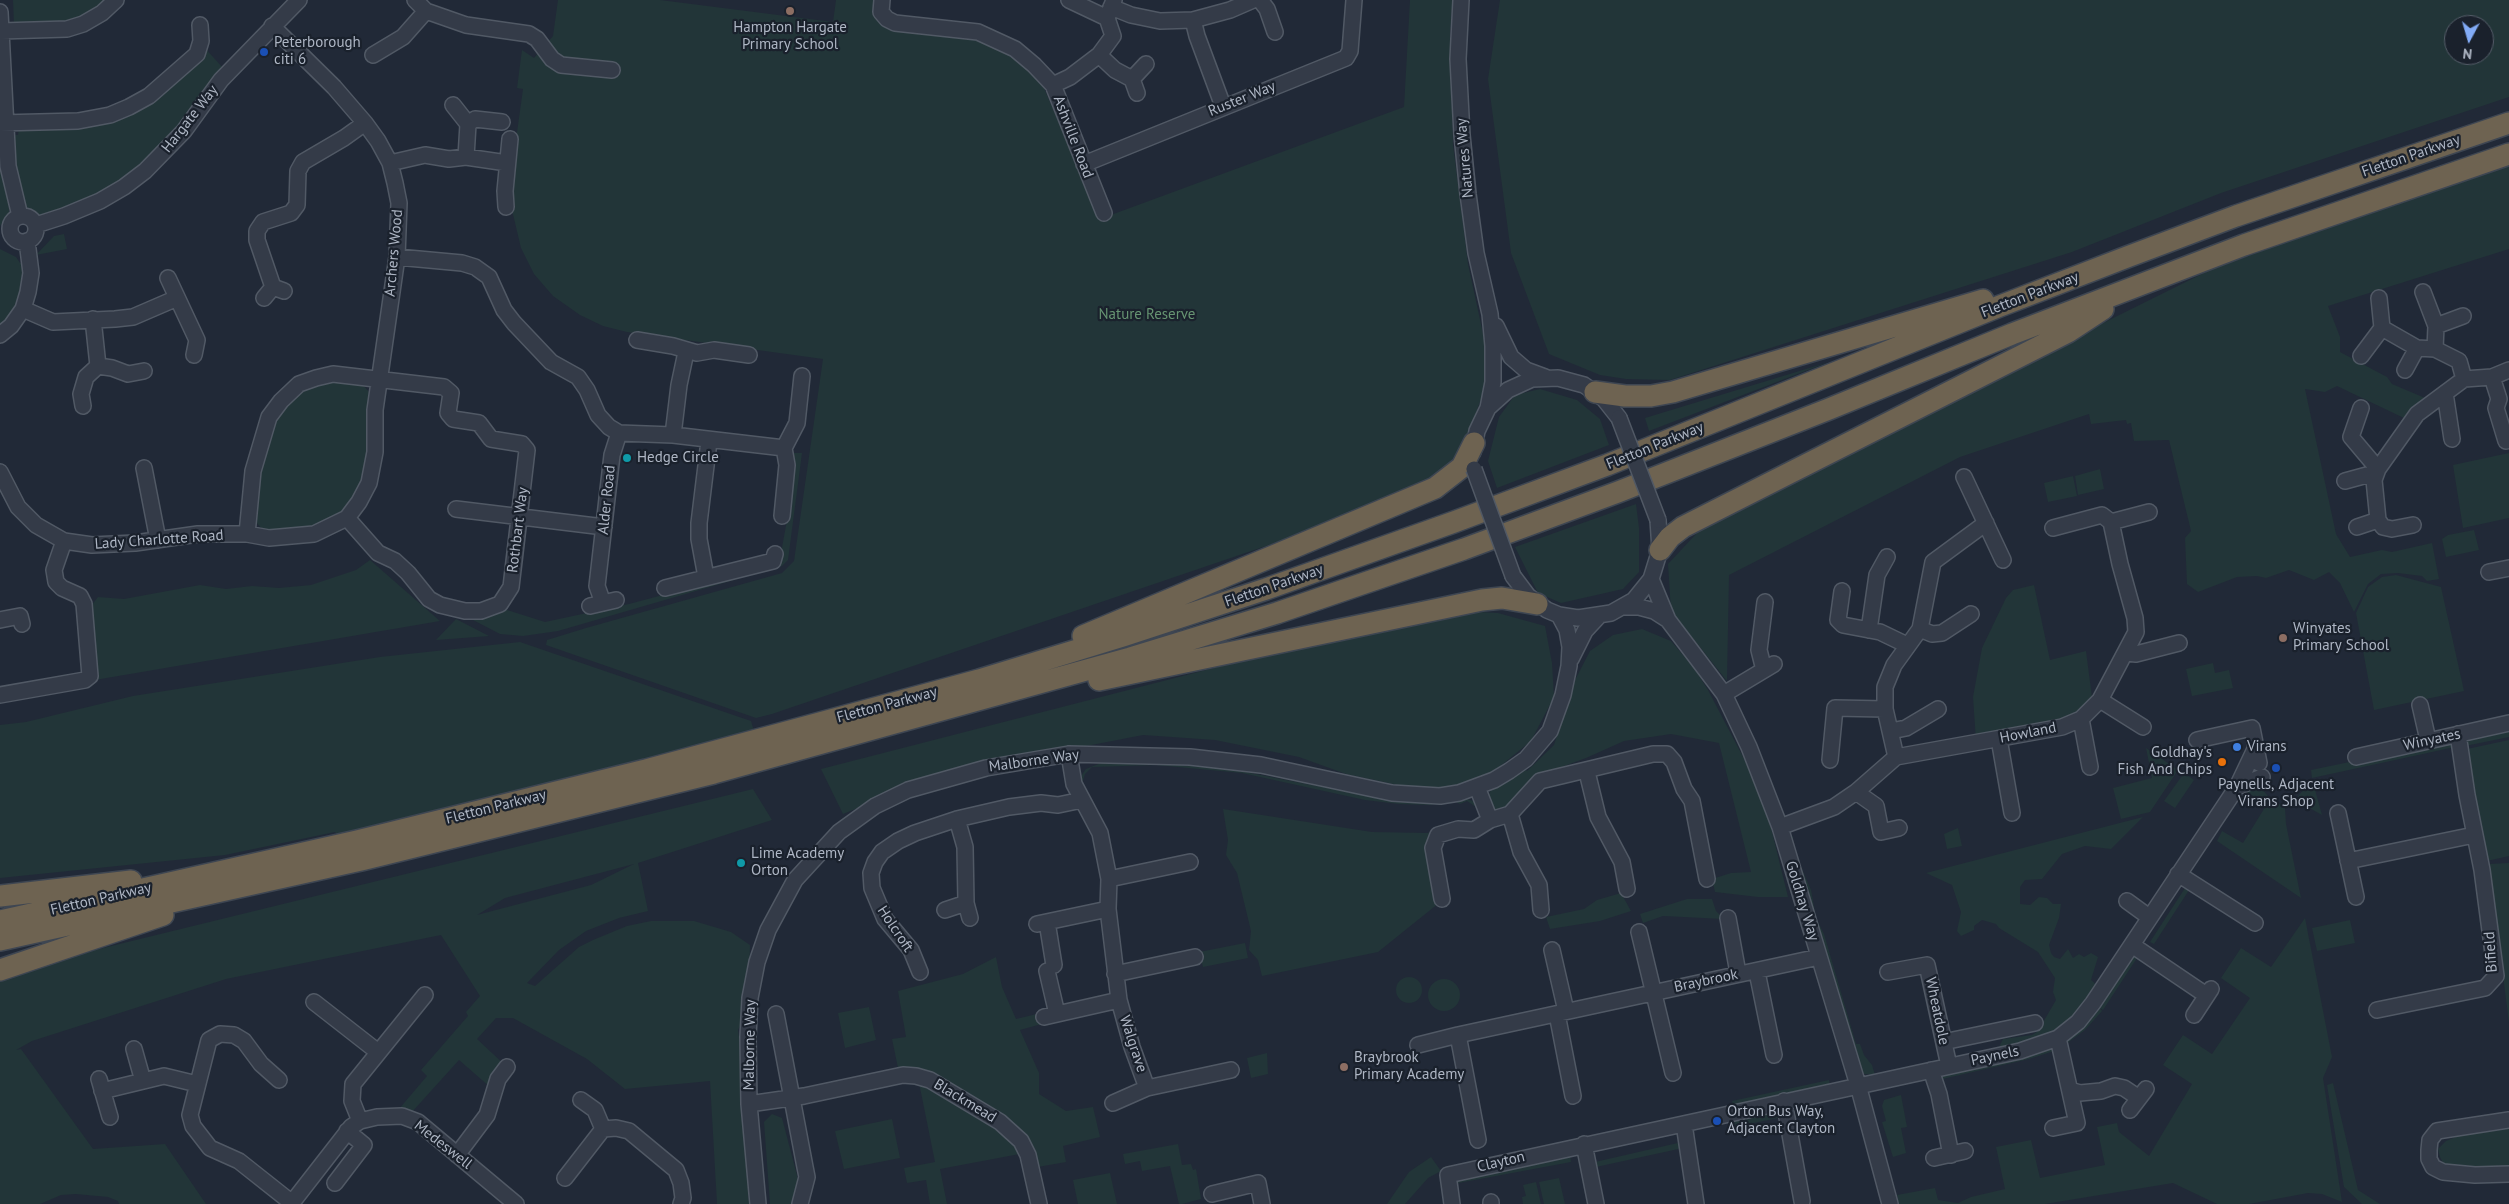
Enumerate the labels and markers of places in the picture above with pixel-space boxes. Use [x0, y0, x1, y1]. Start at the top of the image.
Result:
marker: Hampton Hargate Primary School [784, 5, 796, 17]
place label: Hampton Hargate Primary School [733, 19, 847, 54]
place label: Peterborough citi 6 [274, 34, 361, 69]
marker: Peterborough citi 6 [258, 46, 270, 58]
place label: Hedge Circle [637, 449, 719, 467]
marker: Hedge Circle [621, 452, 633, 464]
place label: Winyates Primary School [2293, 620, 2389, 655]
marker: Winyates Primary School [2277, 632, 2289, 644]
place label: Virans [2247, 738, 2287, 756]
marker: Virans [2231, 741, 2243, 753]
place label: Goldhay's Fish And Chips [2117, 744, 2212, 779]
marker: Goldhay's Fish And Chips [2216, 756, 2228, 768]
marker: Paynells, Adjacent Virans Shop [2270, 762, 2282, 774]
place label: Paynells, Adjacent Virans Shop [2218, 776, 2334, 811]
place label: Lime Academy Orton [751, 845, 844, 880]
marker: Lime Academy Orton [735, 857, 747, 869]
place label: Braybrook Primary Academy [1354, 1049, 1464, 1084]
marker: Braybrook Primary Academy [1338, 1061, 1350, 1073]
place label: Orton Bus Way, Adjacent Clayton [1727, 1103, 1835, 1138]
marker: Orton Bus Way, Adjacent Clayton [1711, 1115, 1723, 1127]

